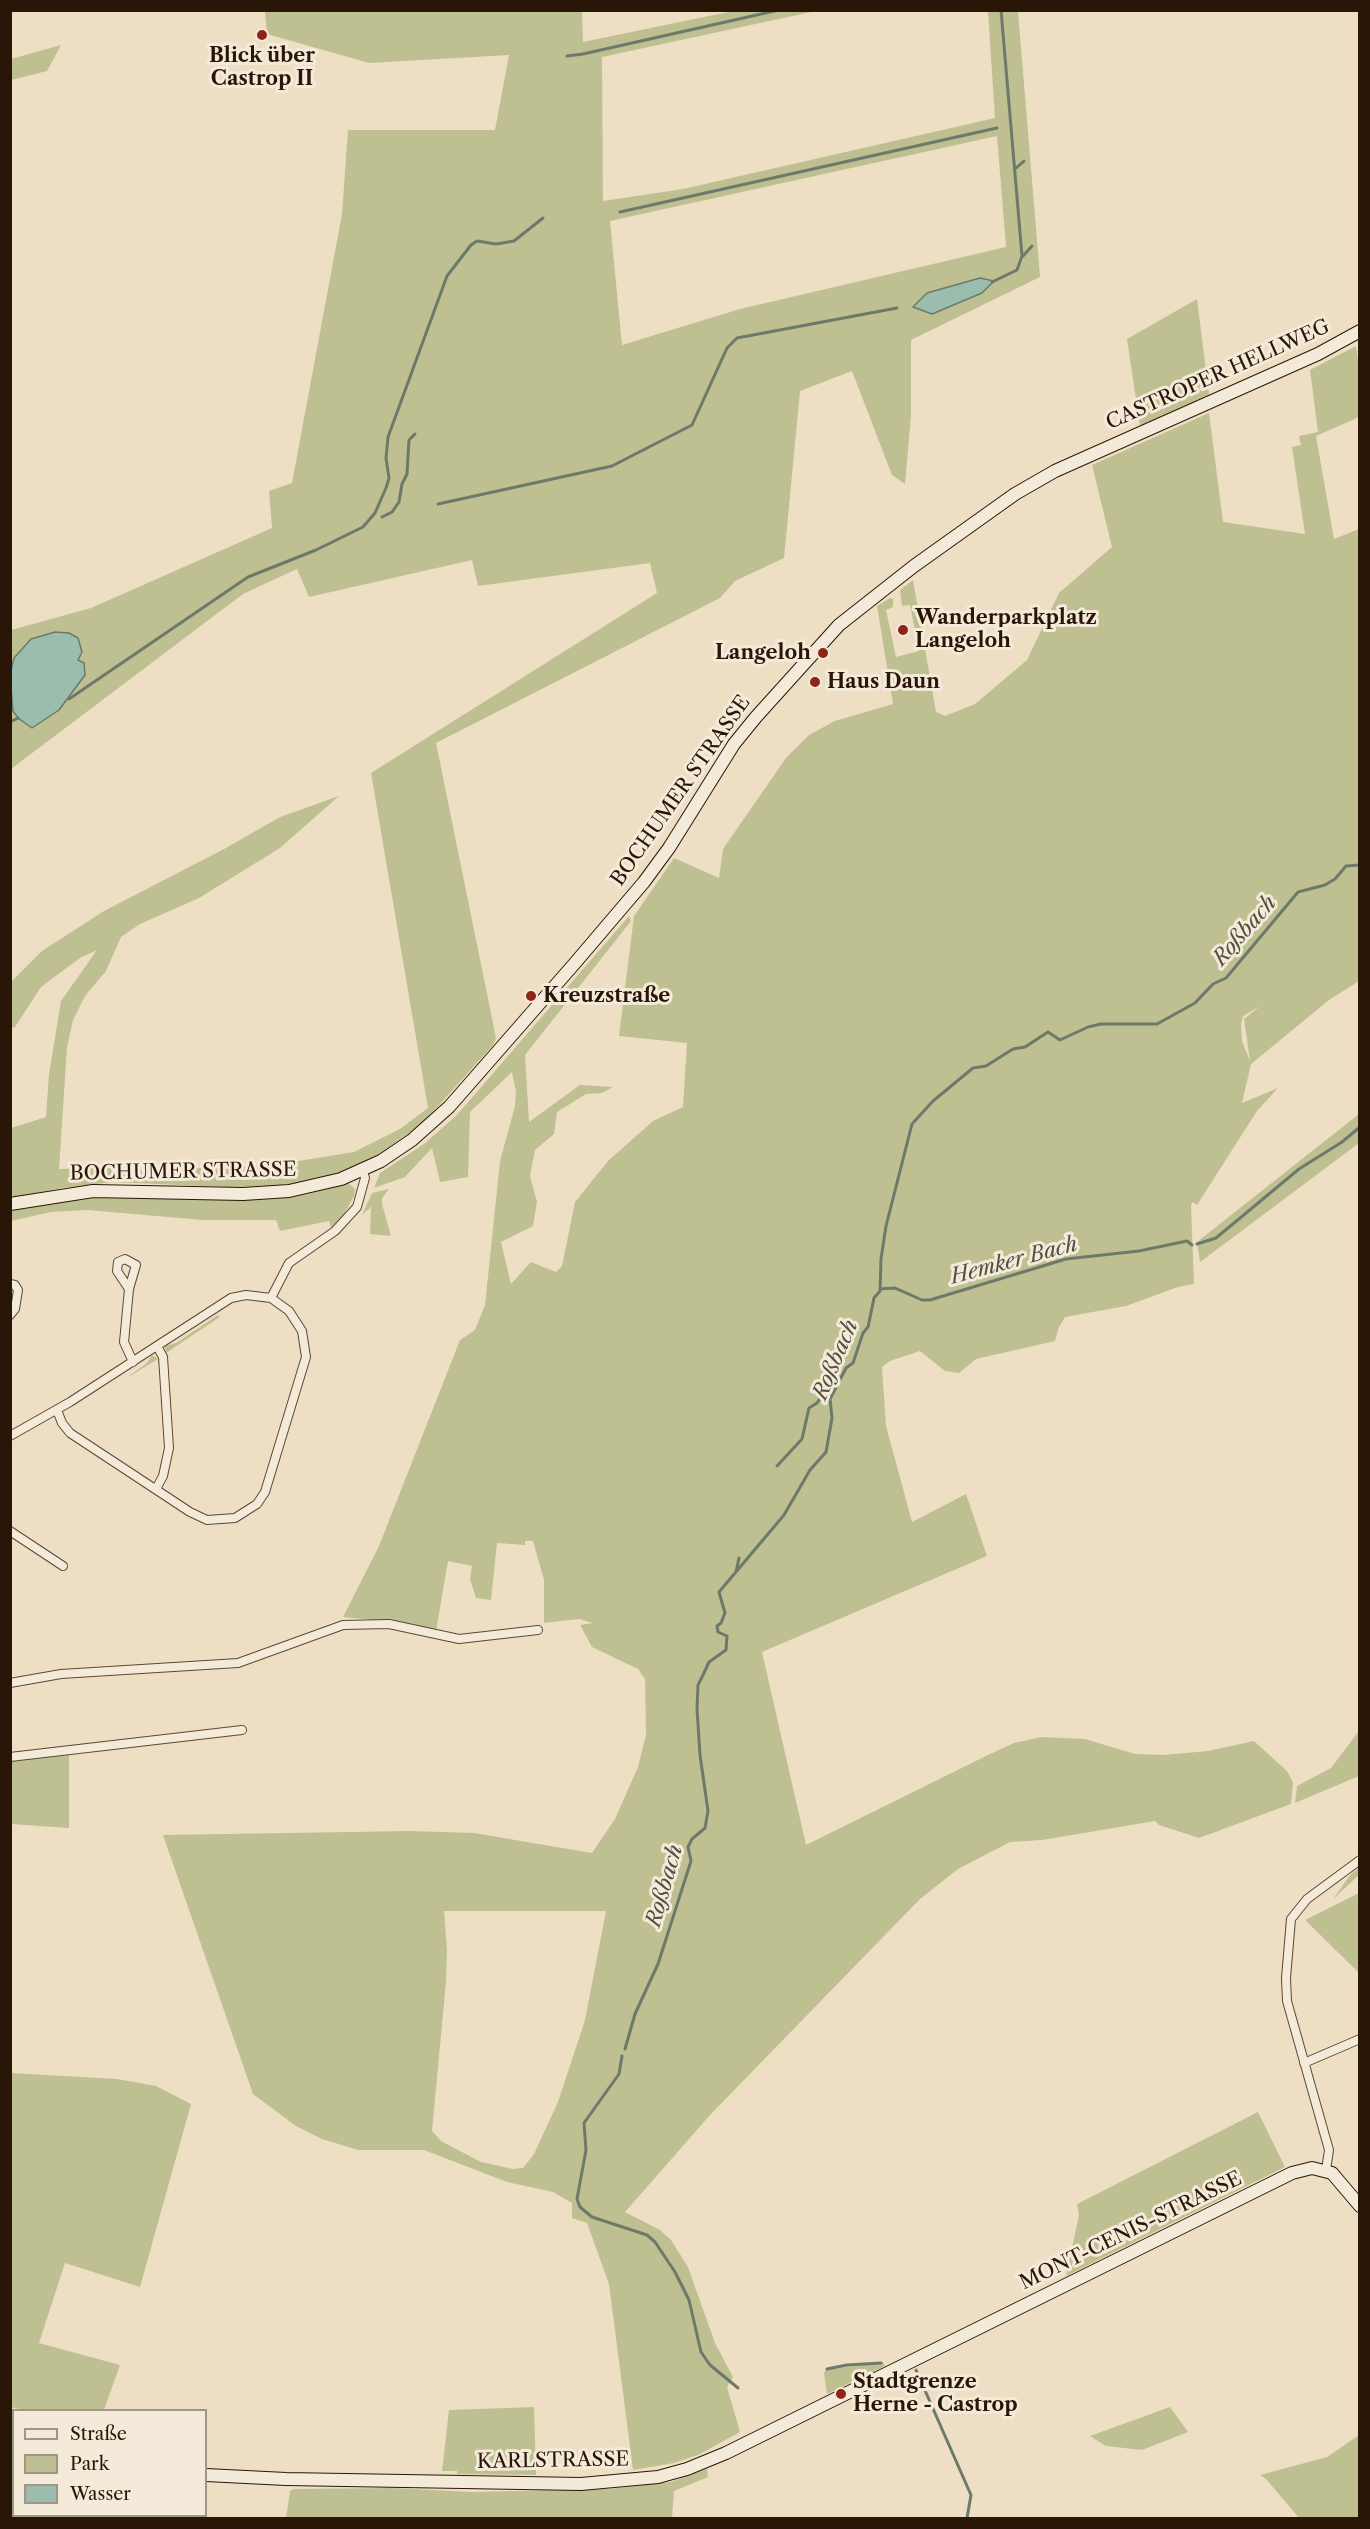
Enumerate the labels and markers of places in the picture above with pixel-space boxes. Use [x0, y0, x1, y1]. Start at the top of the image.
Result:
marker: Blick über Castrop II [255, 28, 269, 42]
place label: Blick über Castrop II [209, 44, 315, 91]
place label: Wanderparkplatz Langeloh [915, 606, 1097, 653]
marker: Wanderparkplatz Langeloh [896, 623, 910, 637]
place label: Langeloh [715, 641, 811, 665]
marker: Langeloh [816, 646, 830, 660]
place label: Haus Daun [827, 670, 940, 694]
marker: Haus Daun [808, 675, 822, 689]
place label: Kreuzstraße [543, 984, 670, 1008]
marker: Kreuzstraße [524, 989, 538, 1003]
place label: Stadtgrenze Herne - Castrop [853, 2370, 1018, 2417]
marker: Stadtgrenze Herne - Castrop [834, 2387, 848, 2401]

